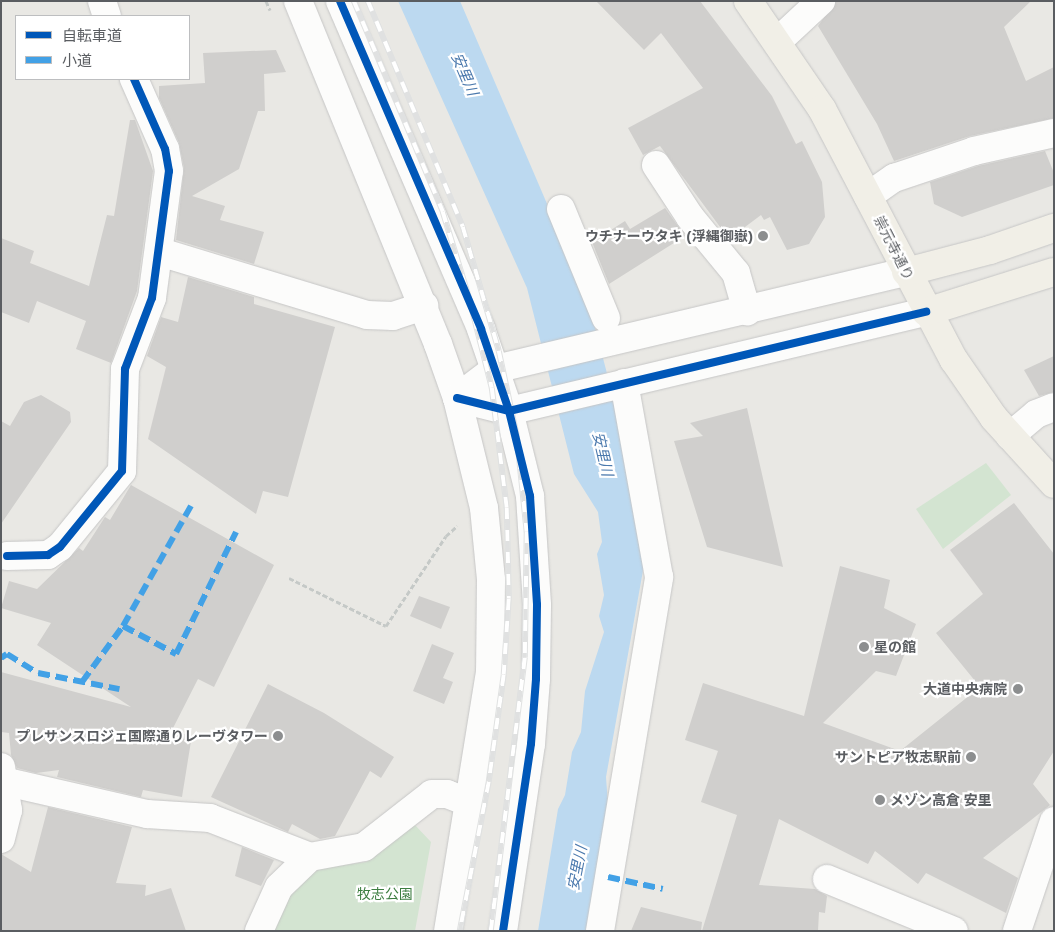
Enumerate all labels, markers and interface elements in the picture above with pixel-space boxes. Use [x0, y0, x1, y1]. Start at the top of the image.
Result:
legend [15, 15, 190, 80]
text: 自転車道 [62, 26, 122, 44]
water label: 安里川 [448, 50, 482, 98]
text: 小道 [62, 51, 92, 69]
street label: 崇元寺通り [871, 213, 917, 283]
place label: ウチナーウタキ (浮縄御嶽) [585, 228, 753, 244]
marker: ウチナーウタキ (浮縄御嶽) [757, 230, 769, 242]
water label: 安里川 [589, 430, 617, 478]
place label: 星の館 [874, 639, 916, 655]
marker: 星の館 [858, 641, 870, 653]
place label: 大道中央病院 [923, 681, 1007, 697]
marker: 大道中央病院 [1011, 682, 1025, 696]
place label: プレサンスロジェ国際通りレーヴタワー [16, 728, 268, 744]
marker: プレサンスロジェ国際通りレーヴタワー [272, 730, 284, 742]
place label: サントピア牧志駅前 [835, 749, 961, 765]
marker: サントピア牧志駅前 [965, 751, 977, 763]
place label: メゾン高倉 安里 [890, 792, 991, 808]
marker: メゾン高倉 安里 [874, 794, 886, 806]
water label: 安里川 [564, 844, 590, 892]
park label: 牧志公園 [357, 886, 413, 902]

